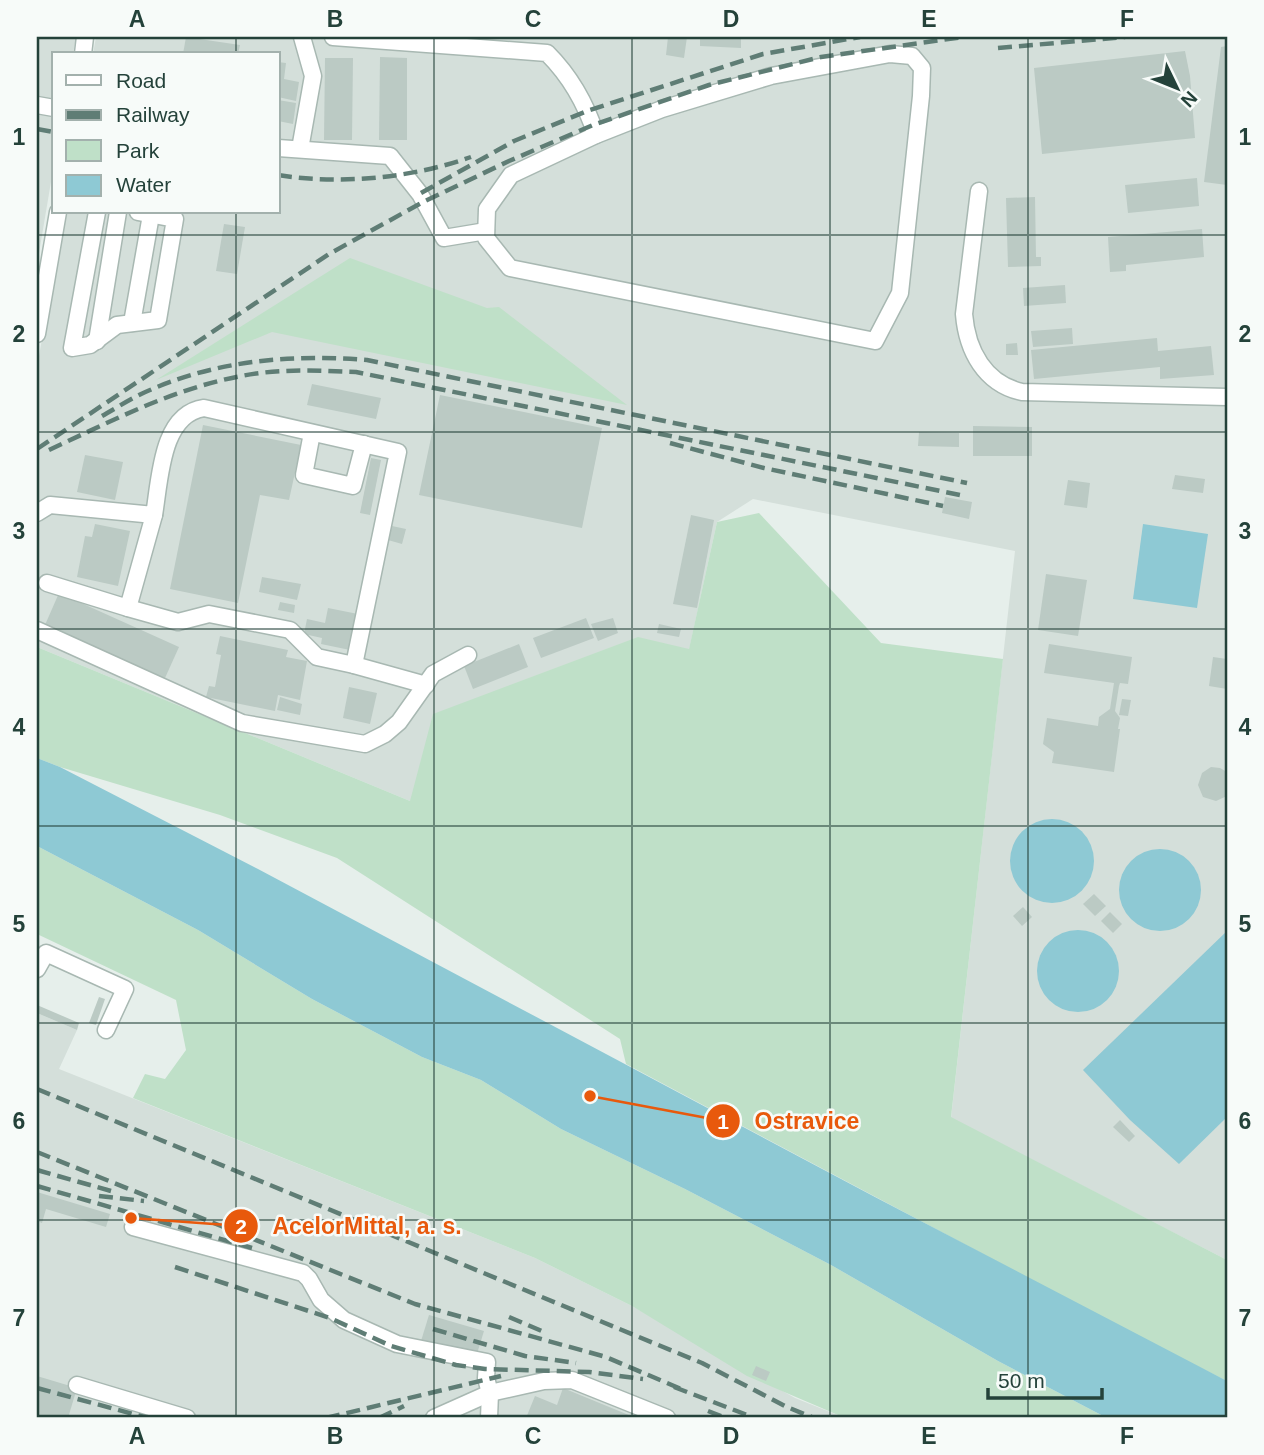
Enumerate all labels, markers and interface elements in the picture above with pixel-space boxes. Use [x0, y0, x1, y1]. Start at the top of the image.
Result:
text: A [129, 6, 145, 32]
text: B [327, 6, 343, 32]
text: C [525, 6, 541, 32]
text: D [723, 6, 739, 32]
text: E [921, 6, 937, 32]
text: F [1120, 6, 1134, 32]
legend [52, 52, 280, 214]
north arrow [1142, 52, 1212, 122]
text: Road [116, 69, 166, 92]
text: N [1177, 87, 1201, 111]
text: Railway [116, 103, 190, 126]
text: 1 [13, 124, 26, 150]
text: 1 [1239, 124, 1252, 150]
text: Park [116, 139, 160, 162]
text: Water [116, 173, 171, 196]
text: 2 [13, 321, 25, 347]
text: 2 [1239, 321, 1251, 347]
text: 3 [13, 518, 25, 544]
text: 3 [1239, 518, 1251, 544]
text: 4 [13, 714, 26, 740]
text: 4 [1239, 714, 1252, 740]
text: 5 [13, 911, 26, 937]
text: 5 [1239, 911, 1252, 937]
callout: Ostravice [705, 1099, 873, 1143]
text: 6 [13, 1108, 25, 1134]
text: Ostravice [755, 1108, 859, 1134]
text: 6 [1239, 1108, 1251, 1134]
text: 1 [717, 1110, 729, 1133]
callout: AcelorMittal, a. s. [223, 1204, 475, 1248]
text: AcelorMittal, a. s. [272, 1213, 462, 1239]
text: 2 [235, 1215, 247, 1238]
text: 7 [13, 1305, 25, 1331]
text: 7 [1239, 1305, 1251, 1331]
scale bar [988, 1357, 1101, 1401]
text: 50 m [998, 1369, 1045, 1392]
text: A [129, 1423, 145, 1449]
text: B [327, 1423, 343, 1449]
text: C [525, 1423, 541, 1449]
text: D [723, 1423, 739, 1449]
text: E [921, 1423, 937, 1449]
text: F [1120, 1423, 1134, 1449]

